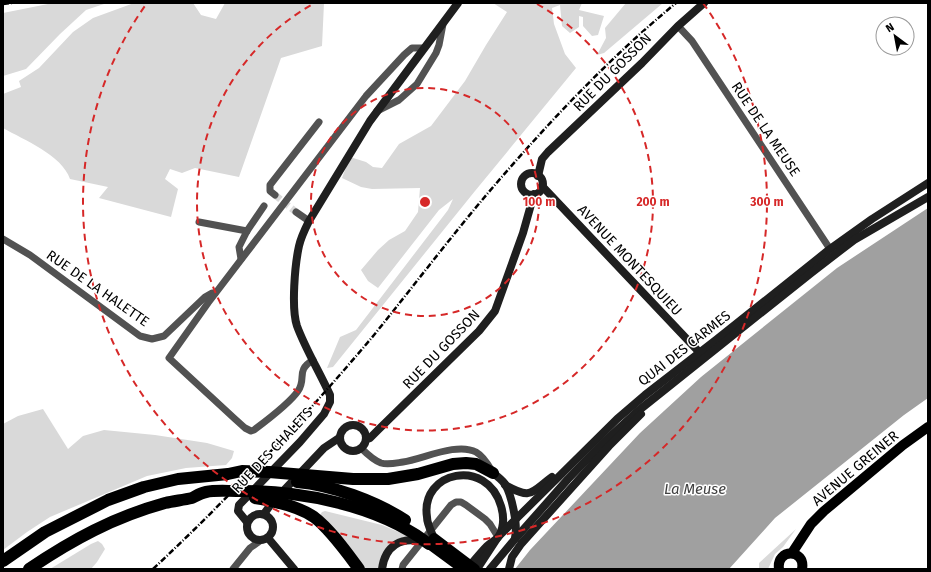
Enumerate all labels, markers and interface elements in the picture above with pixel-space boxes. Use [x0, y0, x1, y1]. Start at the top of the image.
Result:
north arrow [875, 16, 915, 56]
text: N [883, 20, 897, 35]
street label: RUE DU GOSSON [570, 30, 655, 115]
street label: RUE DE LA MEUSE [728, 79, 804, 180]
centre of rings [418, 195, 432, 209]
text: 100 m [523, 195, 555, 209]
text: 200 m [636, 195, 670, 209]
text: 300 m [749, 195, 784, 209]
street label: AVENUE MONTESQUIEU [574, 201, 685, 319]
street label: RUE DE LA HALETTE [43, 247, 152, 330]
street label: RUE DU GOSSON [399, 306, 483, 393]
street label: QUAI DES CARMES [635, 307, 734, 390]
street label: RUE DES CHALETS [228, 404, 317, 497]
street label: AVENUE GREINER [809, 427, 902, 509]
water label: La Meuse [664, 480, 726, 498]

